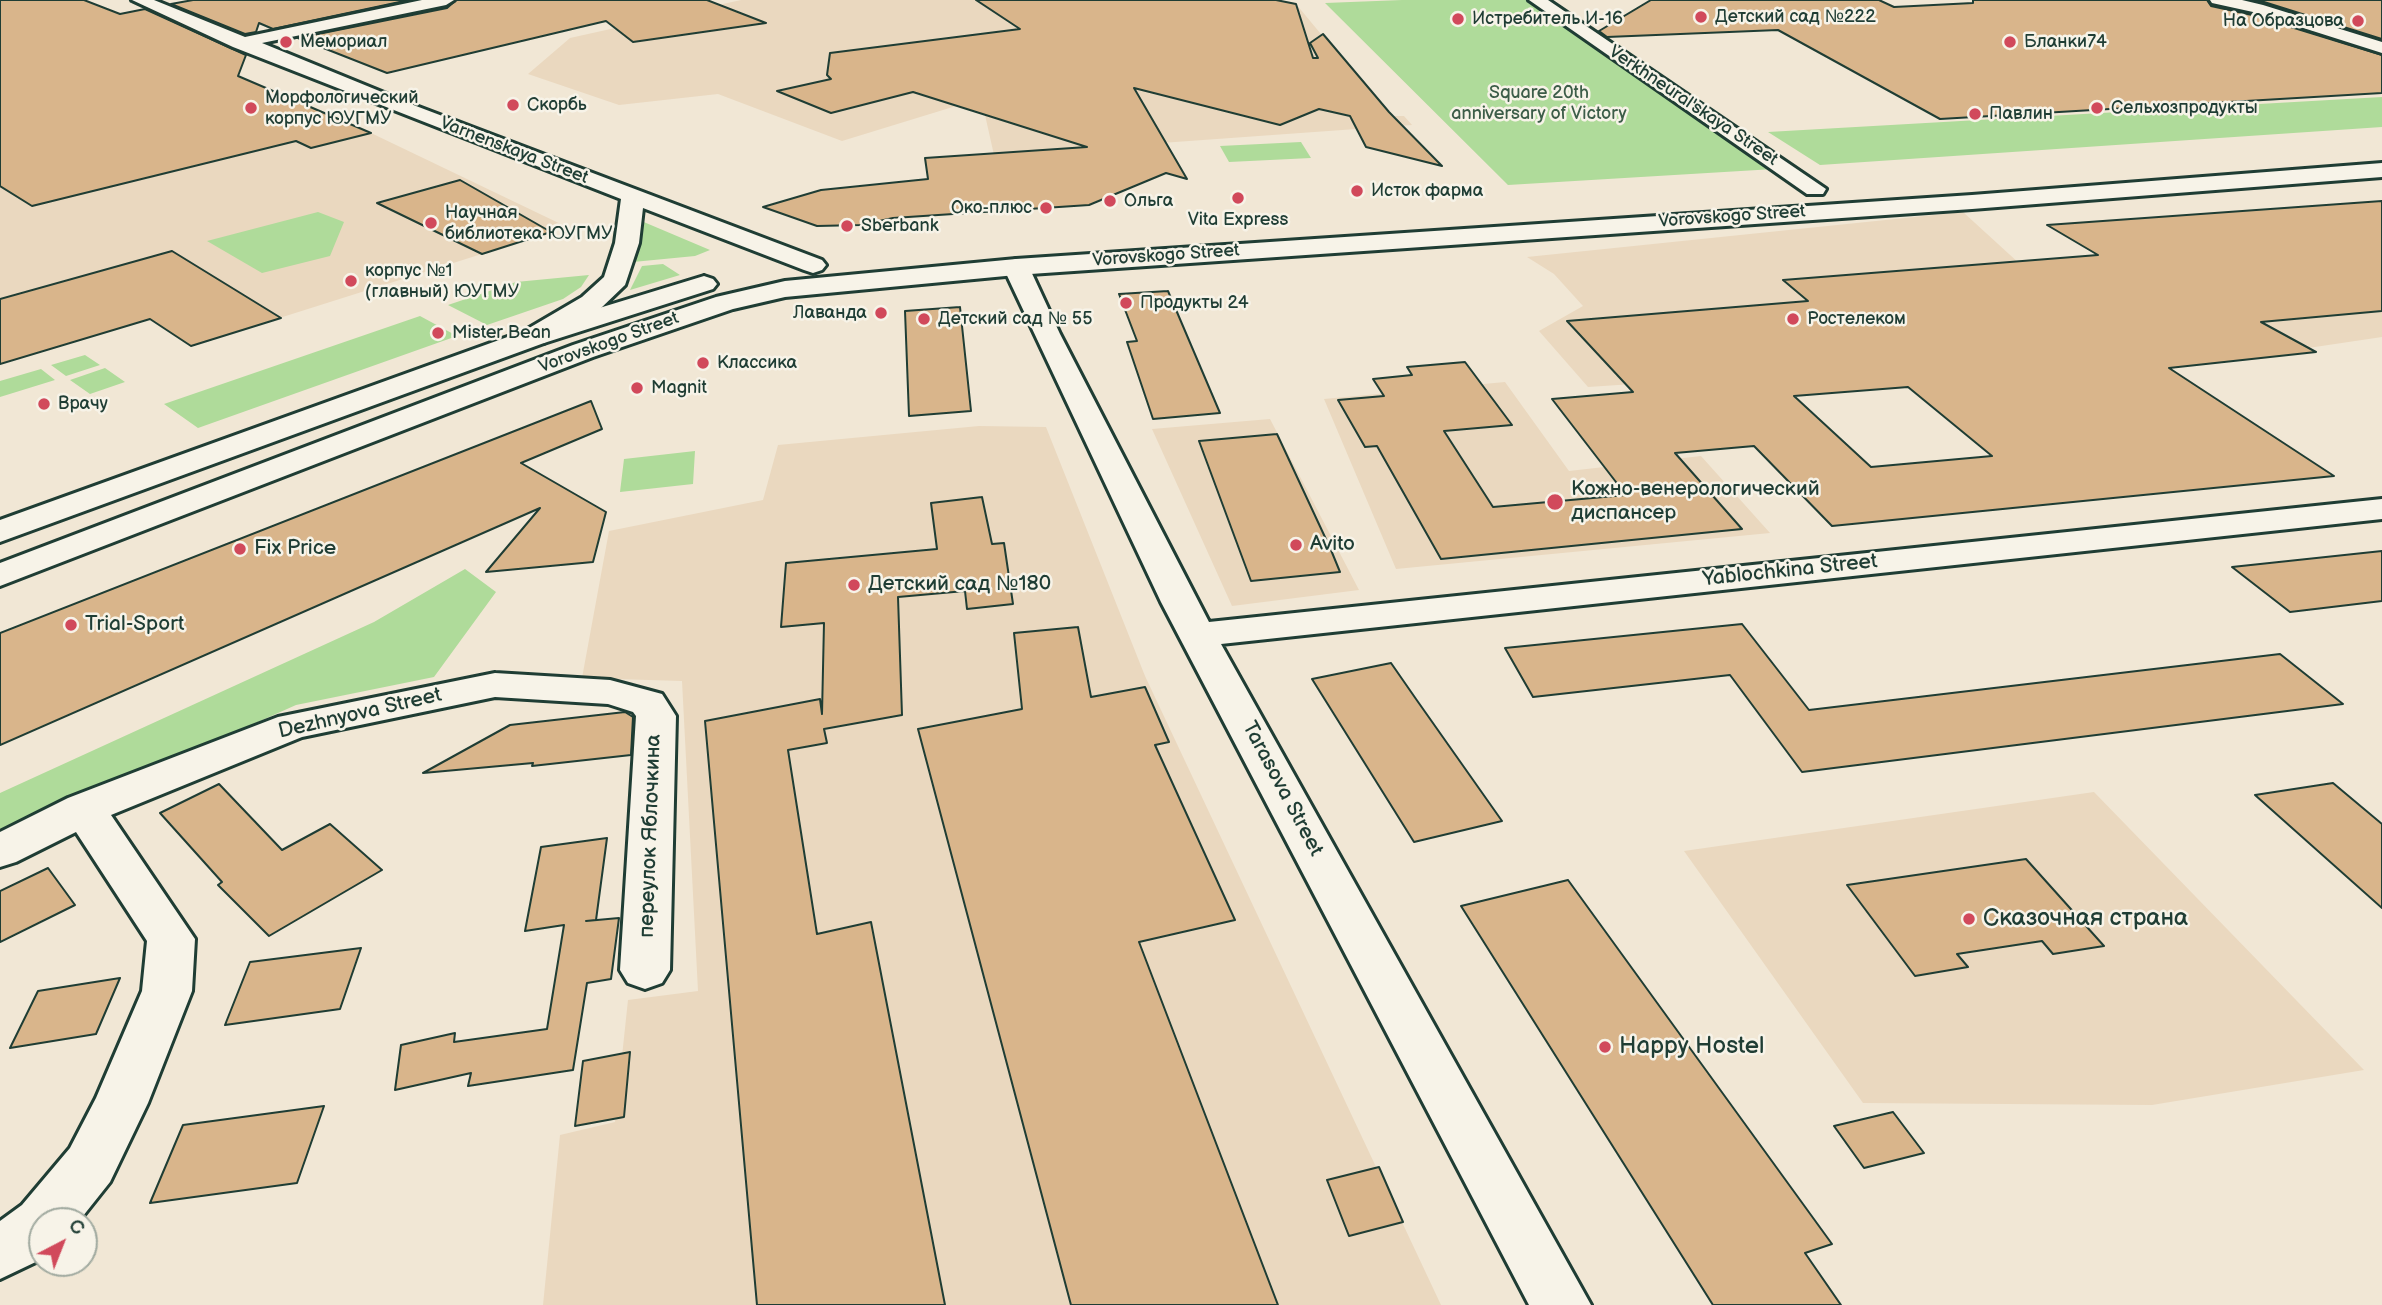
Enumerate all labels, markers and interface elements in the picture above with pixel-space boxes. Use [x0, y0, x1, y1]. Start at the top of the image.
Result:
place label: Детский сад №222 [1715, 6, 1876, 28]
place label: Истребитель И-16 [1472, 8, 1623, 30]
marker: Детский сад №222 [1693, 9, 1709, 25]
place label: На Образцова [2223, 10, 2344, 32]
marker: Истребитель И-16 [1450, 11, 1466, 27]
marker: На Образцова [2350, 13, 2366, 29]
place label: Мемориал [300, 31, 387, 53]
place label: Бланки74 [2024, 31, 2107, 53]
marker: Мемориал [278, 34, 294, 50]
marker: Бланки74 [2002, 34, 2018, 50]
street label: Verkhneural'skaya Street [1604, 41, 1782, 171]
park label: Square 20th anniversary of Victory [1451, 82, 1627, 124]
place label: Морфологический корпус ЮУГМУ [265, 87, 419, 130]
place label: Скорбь [527, 94, 587, 116]
marker: Скорбь [505, 97, 521, 113]
place label: Сельхозпродукты [2111, 97, 2258, 119]
marker: Морфологический корпус ЮУГМУ [243, 100, 259, 116]
marker: Сельхозпродукты [2089, 100, 2105, 116]
place label: Павлин [1989, 103, 2053, 125]
marker: Павлин [1967, 106, 1983, 122]
street label: Varnenskaya Street [437, 113, 591, 189]
place label: Исток фарма [1371, 180, 1483, 202]
marker: Исток фарма [1349, 183, 1365, 199]
place label: Ольга [1124, 190, 1173, 212]
marker: Vita Express [1230, 190, 1246, 206]
marker: Ольга [1102, 193, 1118, 209]
place label: Око-плюс [951, 197, 1032, 219]
marker: Око-плюс [1038, 200, 1054, 216]
street label: Vorovskogo Street [1658, 201, 1806, 233]
place label: Научная библиотека ЮУГМУ [445, 202, 613, 244]
place label: Vita Express [1188, 209, 1288, 231]
marker: Научная библиотека ЮУГМУ [423, 215, 439, 231]
place label: Sberbank [861, 215, 938, 237]
marker: Sberbank [839, 218, 855, 234]
street label: Vorovskogo Street [1092, 240, 1240, 272]
place label: корпус №1 (главный) ЮУГМУ [365, 260, 519, 302]
marker: корпус №1 (главный) ЮУГМУ [343, 273, 359, 289]
place label: Продукты 24 [1140, 292, 1249, 314]
marker: Продукты 24 [1118, 295, 1134, 311]
place label: Лаванда [793, 302, 867, 324]
marker: Лаванда [873, 305, 889, 321]
street label: Vorovskogo Street [536, 308, 682, 378]
place label: Детский сад № 55 [938, 308, 1092, 330]
place label: Ростелеком [1807, 308, 1906, 330]
marker: Детский сад № 55 [916, 311, 932, 327]
marker: Ростелеком [1785, 311, 1801, 327]
place label: Mister Bean [452, 322, 551, 344]
marker: Mister Bean [430, 325, 446, 341]
place label: Классика [717, 352, 797, 374]
marker: Классика [695, 355, 711, 371]
place label: Magnit [651, 377, 707, 399]
marker: Magnit [629, 380, 645, 396]
place label: Врачу [58, 393, 108, 415]
marker: Врачу [36, 396, 52, 412]
place label: Кожно-венерологический диспансер [1571, 477, 1820, 527]
marker: Кожно-венерологический диспансер [1545, 492, 1565, 512]
place label: Avito [1310, 532, 1355, 558]
place label: Fix Price [254, 536, 336, 562]
marker: Avito [1288, 537, 1304, 553]
marker: Fix Price [232, 541, 248, 557]
street label: Yablochkina Street [1701, 549, 1879, 593]
place label: Детский сад №180 [868, 572, 1051, 598]
marker: Детский сад №180 [846, 577, 862, 593]
place label: Trial-Sport [85, 612, 184, 638]
marker: Trial-Sport [63, 617, 79, 633]
street label: Dezhnyova Street [276, 683, 444, 745]
street label: Tarasova Street [1236, 717, 1328, 861]
street label: переулок Яблочкина [635, 734, 667, 938]
place label: Сказочная страна [1983, 905, 2188, 933]
marker: Сказочная страна [1961, 911, 1977, 927]
place label: Happy Hostel [1619, 1033, 1764, 1061]
marker: Happy Hostel [1597, 1039, 1613, 1055]
north arrow [28, 1207, 98, 1277]
text: С [63, 1215, 89, 1240]

